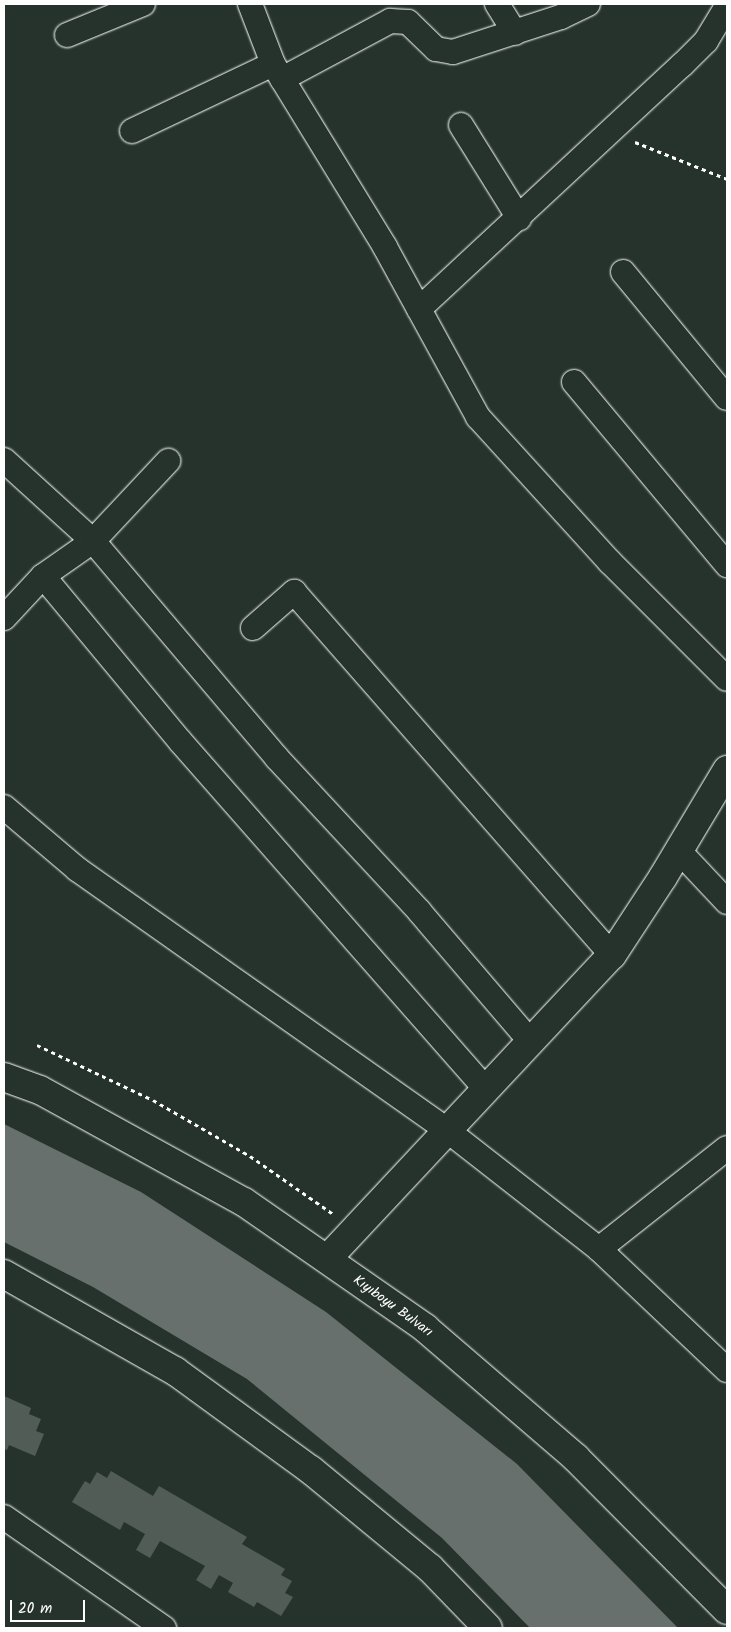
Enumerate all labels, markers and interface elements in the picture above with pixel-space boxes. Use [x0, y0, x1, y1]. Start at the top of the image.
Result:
street label: Kıyıboyu Bulvarı [350, 1271, 436, 1341]
scale bar [12, 1590, 88, 1622]
text: 20 m [18, 1597, 52, 1621]

